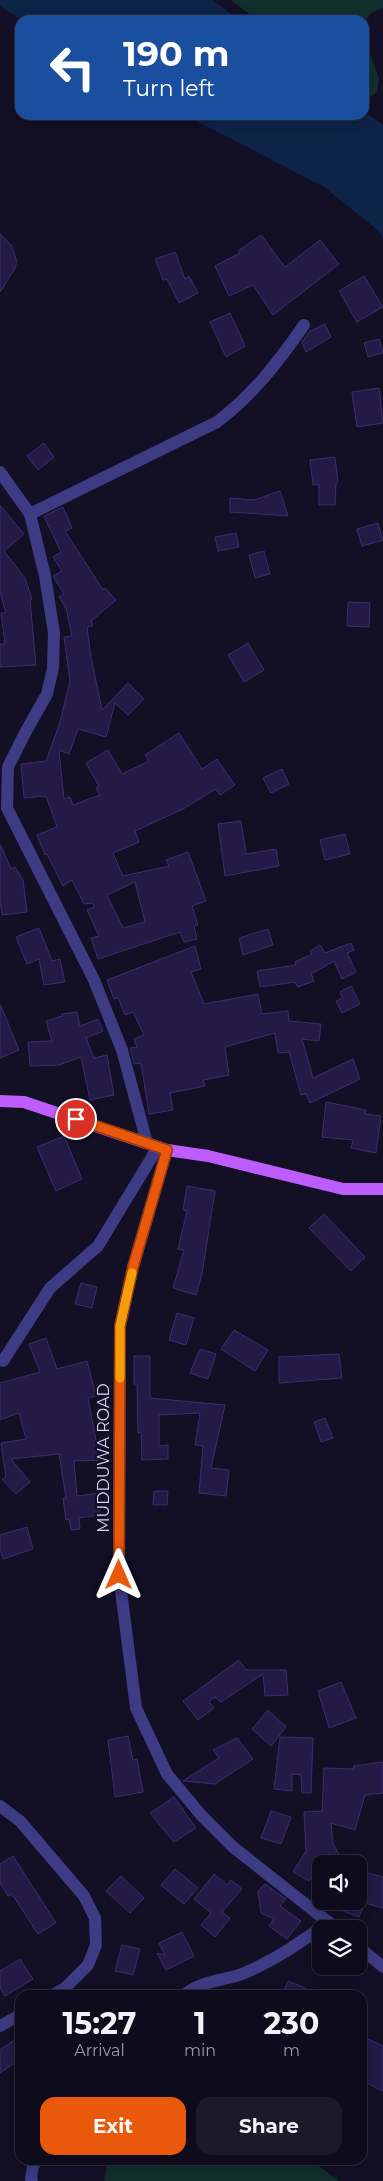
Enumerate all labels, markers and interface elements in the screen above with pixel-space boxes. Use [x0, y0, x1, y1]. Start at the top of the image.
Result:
text: 190 m [123, 32, 229, 75]
icon: left [40, 35, 105, 100]
text: Turn left [123, 75, 215, 102]
pin [55, 1098, 97, 1140]
icon: arrive [62, 1105, 90, 1133]
street label: MUDDUWA ROAD [94, 1383, 113, 1533]
position arrow [92, 1548, 144, 1600]
map controls [312, 1855, 367, 1975]
button: sound [312, 1855, 367, 1910]
button: layers [312, 1920, 367, 1975]
text: 15:27 [63, 2005, 136, 2042]
text: 1 [194, 2005, 206, 2042]
text: 230 [264, 2005, 319, 2042]
text: Arrival [74, 2041, 125, 2060]
text: min [184, 2041, 216, 2060]
text: m [283, 2041, 300, 2060]
button: Exit [40, 2097, 186, 2155]
button: Share [196, 2097, 342, 2155]

